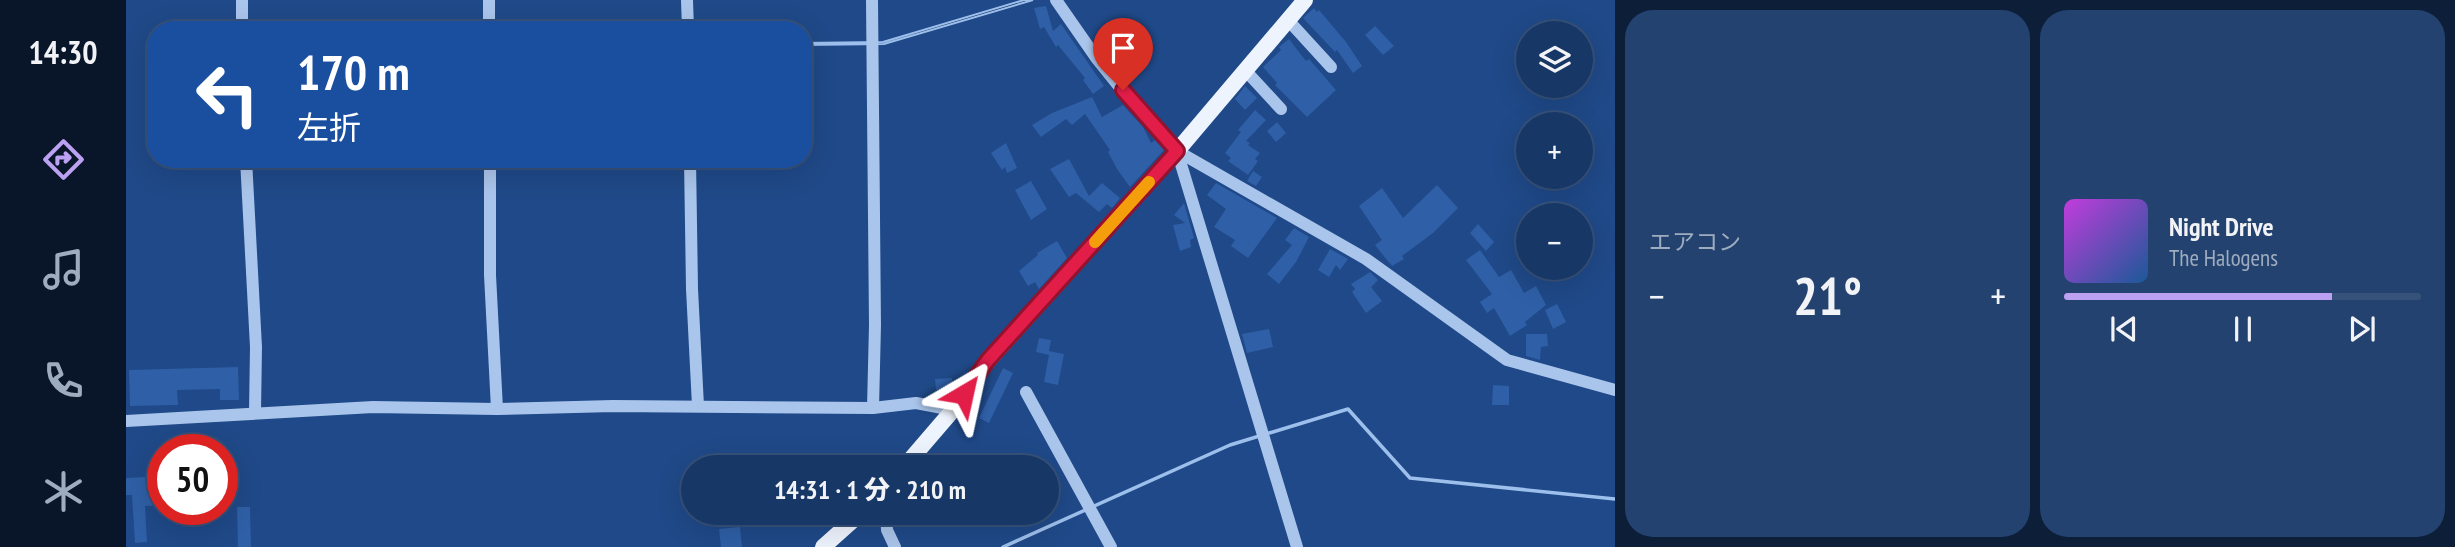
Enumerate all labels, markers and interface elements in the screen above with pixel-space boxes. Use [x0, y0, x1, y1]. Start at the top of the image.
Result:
pin [1093, 18, 1153, 90]
map controls [1516, 21, 1593, 280]
button: layers [1516, 21, 1593, 98]
icon: arrive [1104, 29, 1142, 67]
text: 14:30 [28, 31, 98, 73]
text: 170 m [297, 40, 410, 104]
icon: left [182, 49, 273, 140]
text: 左折 [297, 106, 361, 148]
button: + [1516, 112, 1593, 189]
icon: directions [39, 135, 88, 184]
button: − [1516, 203, 1593, 280]
text: Night Drive [2169, 210, 2274, 243]
text: エアコン [1649, 227, 1741, 256]
text: The Halogens [2169, 243, 2278, 272]
icon: music [39, 245, 88, 294]
text: 21° [1793, 262, 1862, 329]
text: − [1649, 271, 1665, 320]
text: + [1990, 271, 2006, 320]
icon: previous [2105, 310, 2143, 348]
icon: pause [2224, 310, 2262, 348]
icon: next [2343, 310, 2381, 348]
icon: phone [39, 356, 88, 405]
position arrow [927, 357, 1001, 431]
speed limit sign: 50 [147, 434, 238, 525]
icon: climate [39, 467, 88, 516]
text: 14:31 · 1 分 · 210 m [774, 473, 966, 506]

